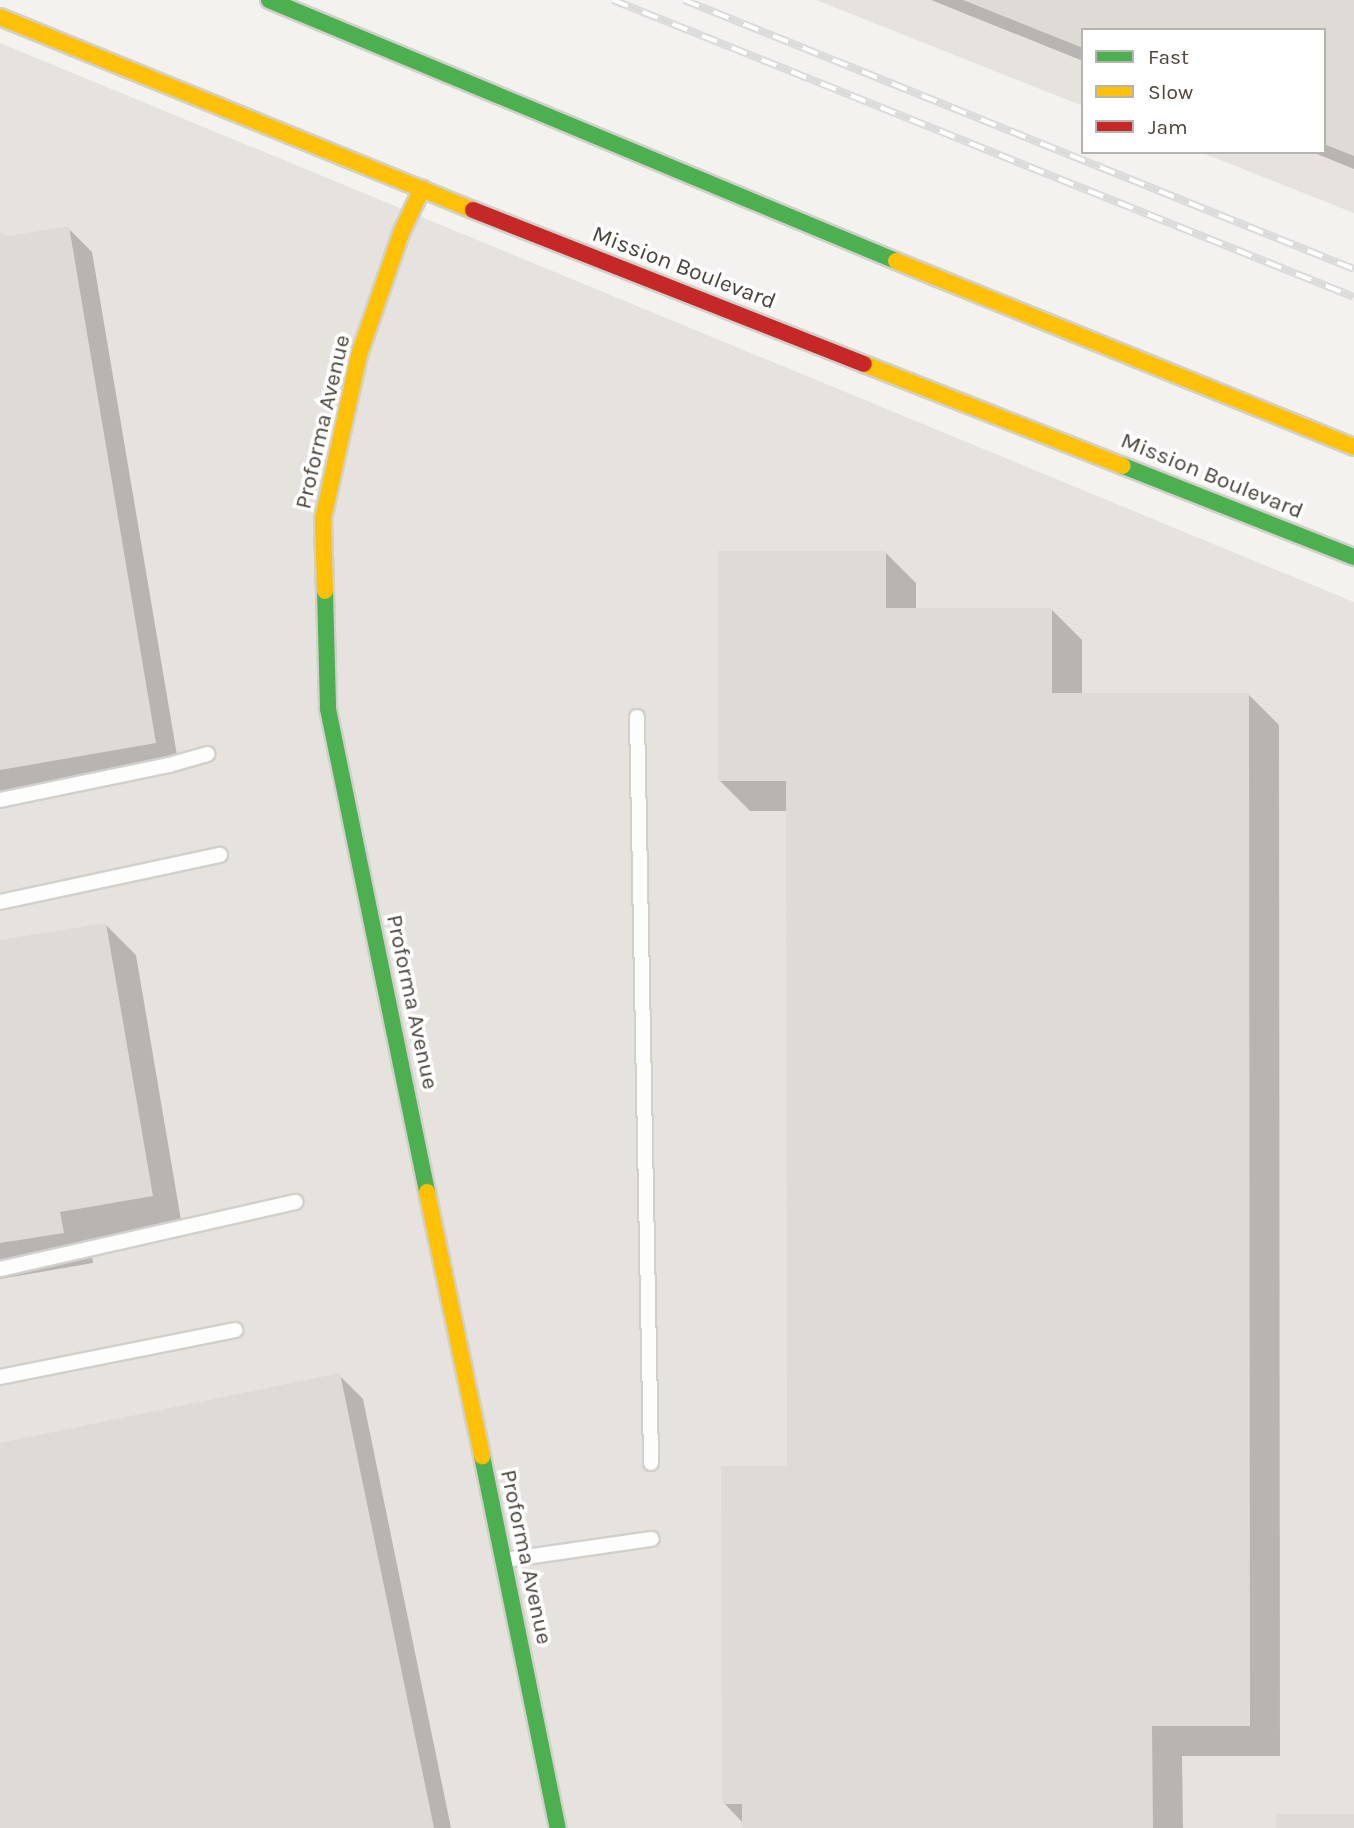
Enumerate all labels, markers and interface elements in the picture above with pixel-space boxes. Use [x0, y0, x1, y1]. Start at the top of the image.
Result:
legend [1081, 28, 1326, 154]
text: Fast [1148, 45, 1189, 69]
text: Slow [1148, 80, 1193, 104]
text: Jam [1148, 115, 1188, 139]
street label: Mission Boulevard [588, 220, 780, 316]
street label: Proforma Avenue [290, 332, 356, 512]
street label: Mission Boulevard [1117, 427, 1307, 525]
street label: Proforma Avenue [380, 912, 444, 1092]
street label: Proforma Avenue [494, 1467, 558, 1647]

